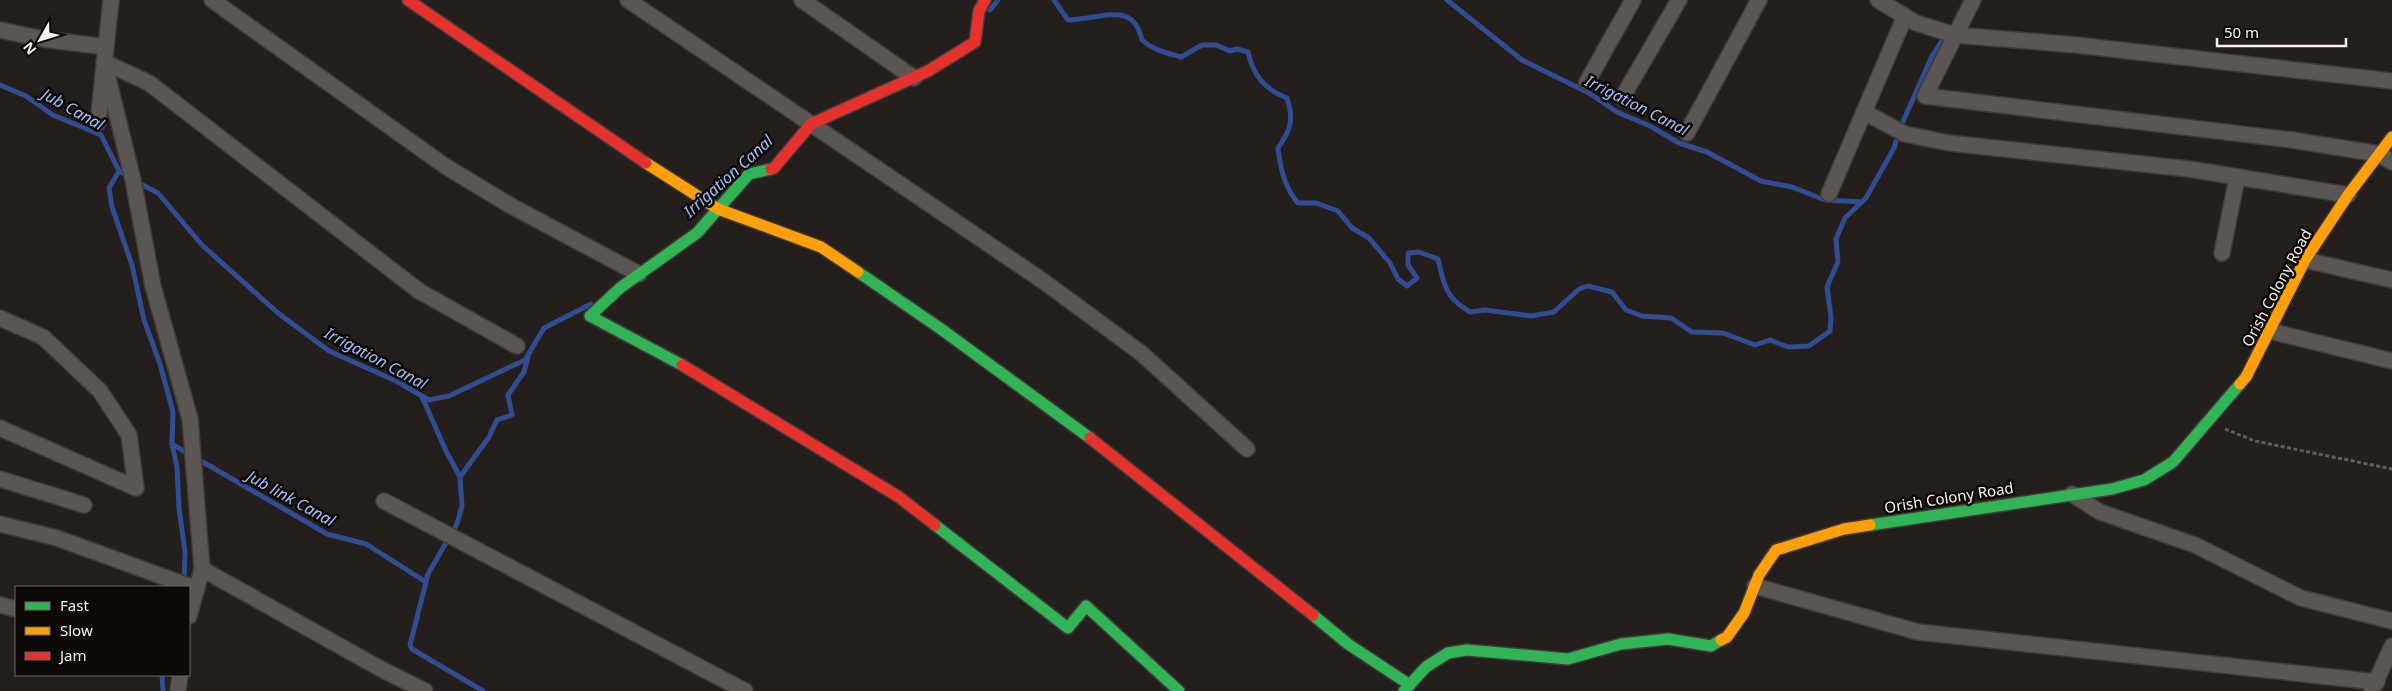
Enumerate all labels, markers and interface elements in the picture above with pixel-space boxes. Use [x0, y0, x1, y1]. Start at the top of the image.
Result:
north arrow [15, 15, 65, 65]
scale bar [2217, 15, 2346, 47]
text: 50 m [2224, 22, 2259, 42]
text: N [19, 38, 40, 59]
water label: Irrigation Canal [1581, 69, 1693, 141]
water label: Jub Canal [35, 81, 109, 136]
water label: Irrigation Canal [678, 129, 778, 223]
street label: Orish Colony Road [2237, 225, 2316, 350]
water label: Irrigation Canal [320, 321, 432, 395]
water label: Jub link Canal [240, 463, 340, 532]
street label: Orish Colony Road [1883, 477, 2015, 517]
legend [15, 586, 190, 676]
text: Fast [60, 595, 89, 615]
text: Slow [60, 620, 93, 640]
text: Jam [58, 645, 87, 665]

